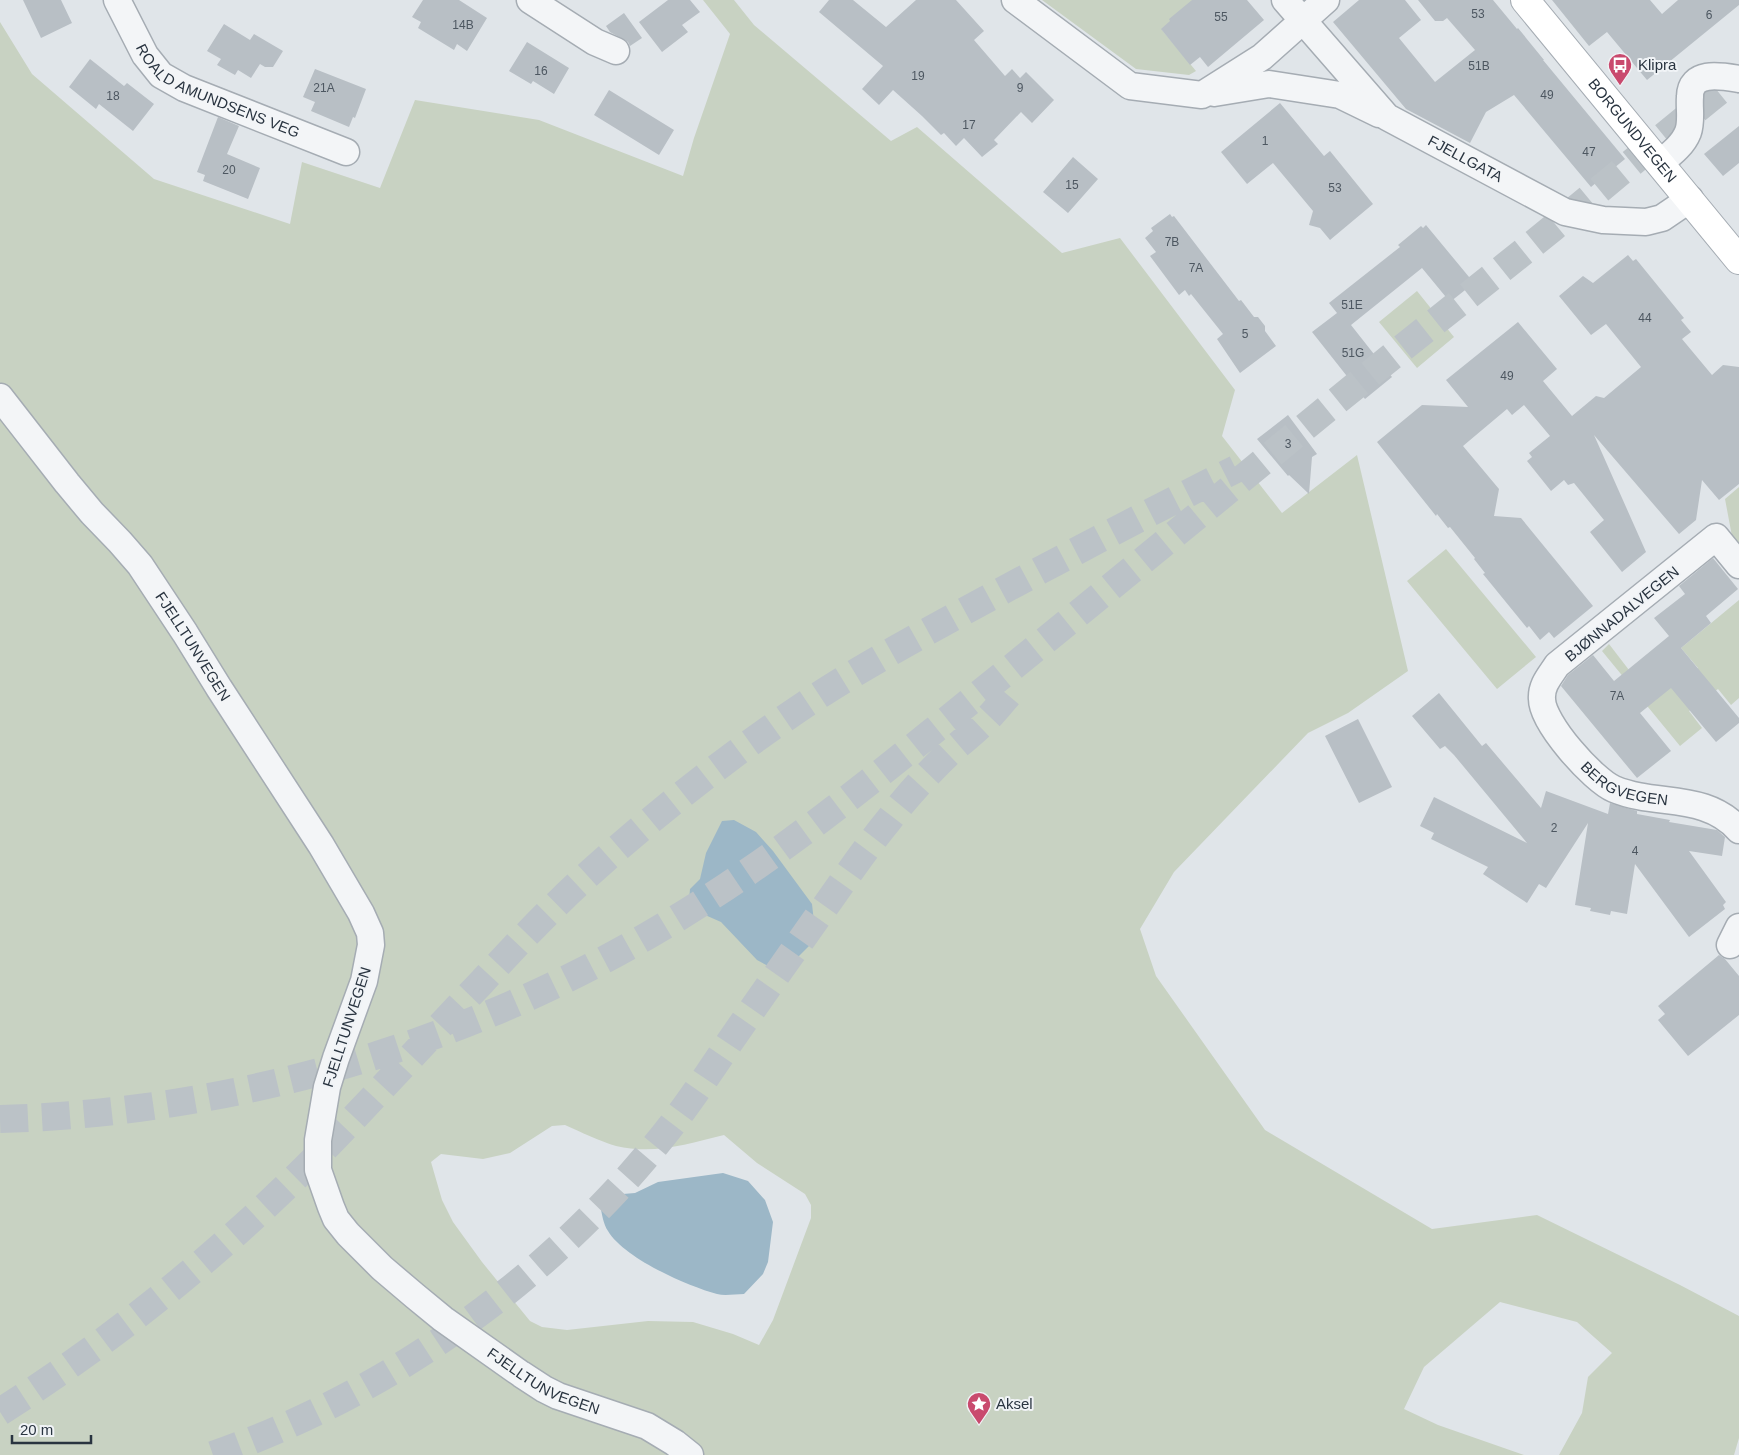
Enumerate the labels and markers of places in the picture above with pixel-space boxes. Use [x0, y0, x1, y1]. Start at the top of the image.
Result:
bus stop icon: Klipra [1607, 52, 1633, 86]
place label: Klipra [1638, 56, 1677, 73]
place icon: Aksel [966, 1391, 992, 1425]
place label: Aksel [996, 1395, 1033, 1412]

